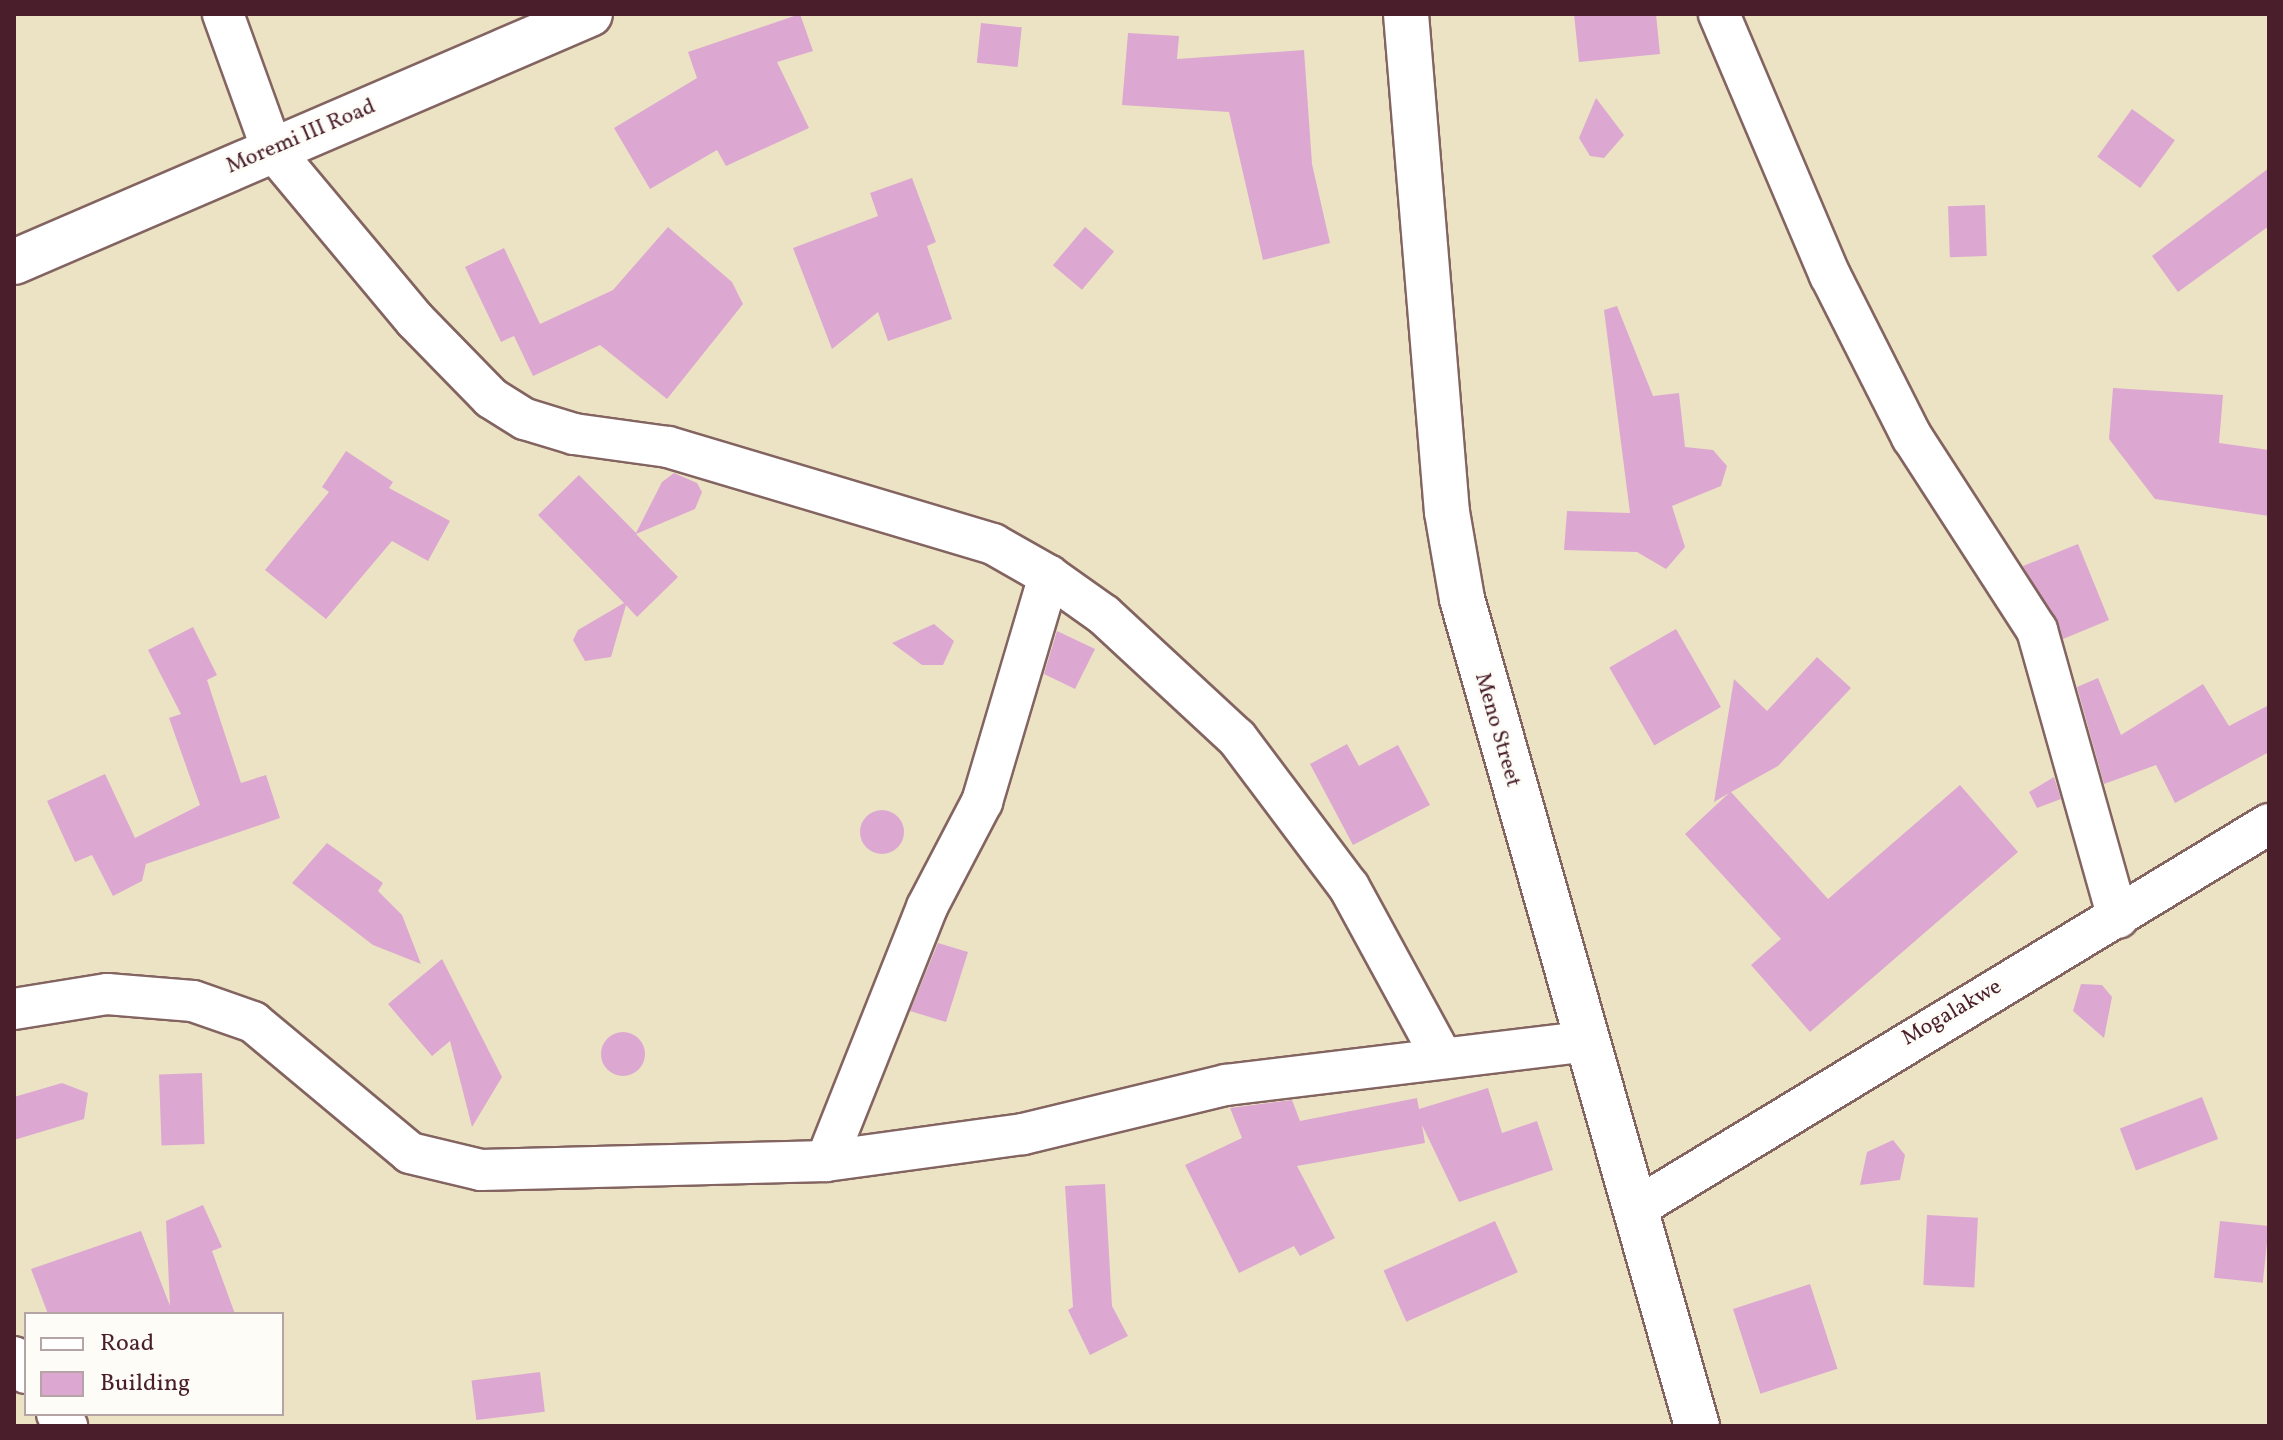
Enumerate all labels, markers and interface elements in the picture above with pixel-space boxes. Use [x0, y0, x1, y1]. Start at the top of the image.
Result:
street label: Moremi III Road [223, 94, 379, 180]
street label: Meno Street [1468, 670, 1526, 790]
street label: Mogalakwe [1897, 974, 2007, 1052]
legend [24, 1312, 284, 1416]
text: Road [100, 1327, 154, 1361]
text: Building [100, 1367, 190, 1401]

